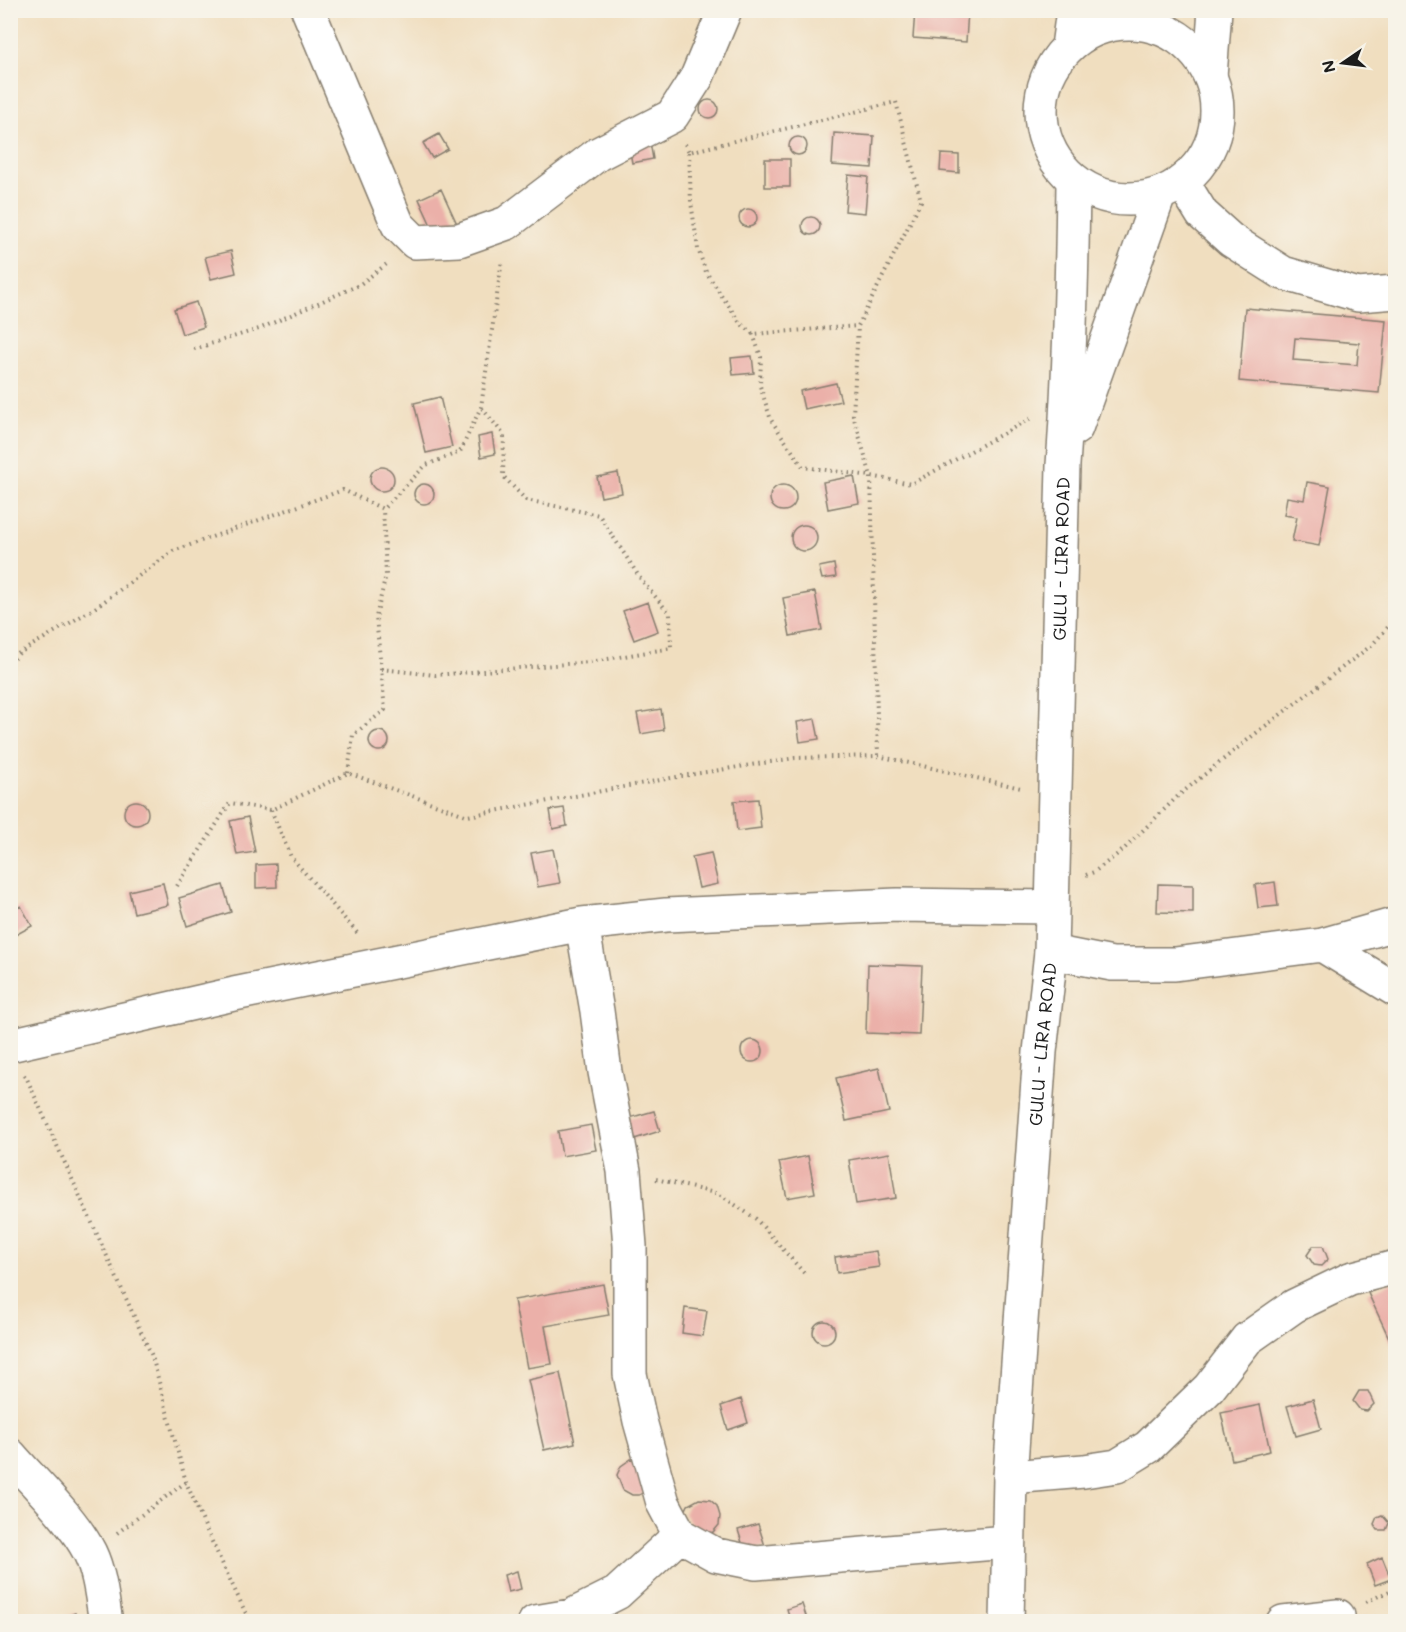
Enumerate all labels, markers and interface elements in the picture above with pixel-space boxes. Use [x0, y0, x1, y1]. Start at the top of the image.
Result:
north arrow [1313, 33, 1373, 93]
text: N [1316, 58, 1340, 75]
street label: GULU - LIRA ROAD [1047, 477, 1075, 641]
street label: GULU - LIRA ROAD [1023, 961, 1062, 1127]

